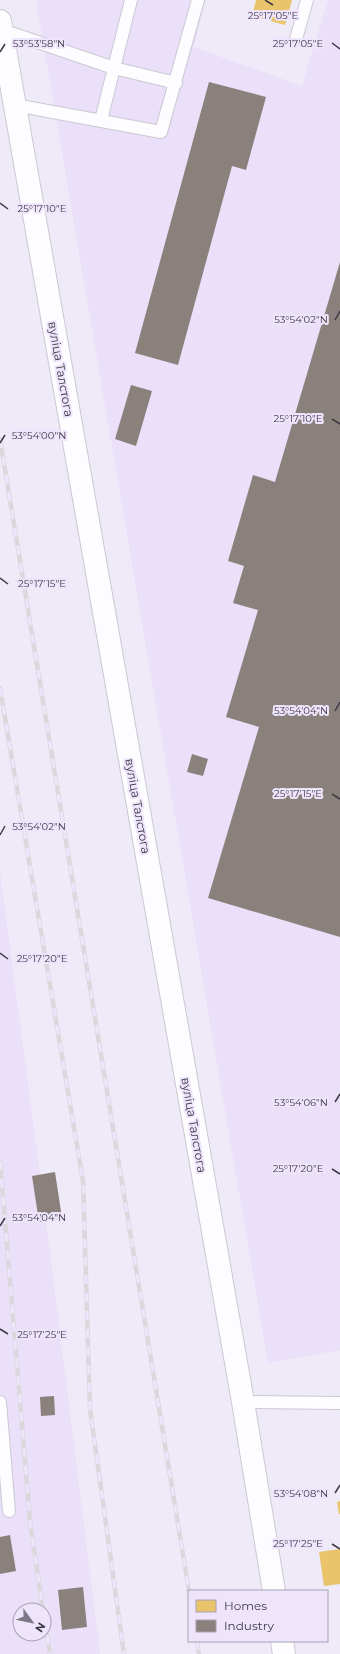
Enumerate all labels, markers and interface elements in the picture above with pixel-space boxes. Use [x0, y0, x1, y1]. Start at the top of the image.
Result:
text: 25°17'05"E [248, 9, 299, 22]
text: 53°53'58"N [13, 37, 65, 50]
text: 25°17'05"E [273, 37, 324, 50]
text: 25°17'10"E [18, 202, 67, 215]
text: 53°54'02"N [274, 313, 328, 326]
street label: вуліца Талстога [45, 320, 77, 418]
text: 25°17'10"E [274, 412, 323, 425]
text: 53°54'00"N [12, 429, 66, 442]
text: 25°17'15"E [18, 577, 66, 590]
text: 53°54'04"N [274, 704, 328, 717]
street label: вуліца Талстога [122, 757, 154, 855]
text: 25°17'15"E [274, 787, 322, 800]
text: 53°54'02"N [12, 820, 66, 833]
text: 25°17'20"E [17, 952, 68, 965]
street label: вуліца Талстога [178, 1076, 210, 1174]
text: 53°54'06"N [274, 1096, 328, 1109]
text: 25°17'20"E [273, 1162, 324, 1175]
text: 53°54'04"N [12, 1211, 66, 1224]
text: 25°17'25"E [17, 1328, 67, 1341]
text: 53°54'08"N [274, 1487, 328, 1500]
text: 25°17'25"E [273, 1537, 323, 1550]
legend [188, 1590, 328, 1642]
text: Homes [224, 1598, 267, 1613]
north arrow [12, 1602, 52, 1642]
text: Industry [224, 1618, 274, 1633]
text: N [32, 1620, 49, 1635]

